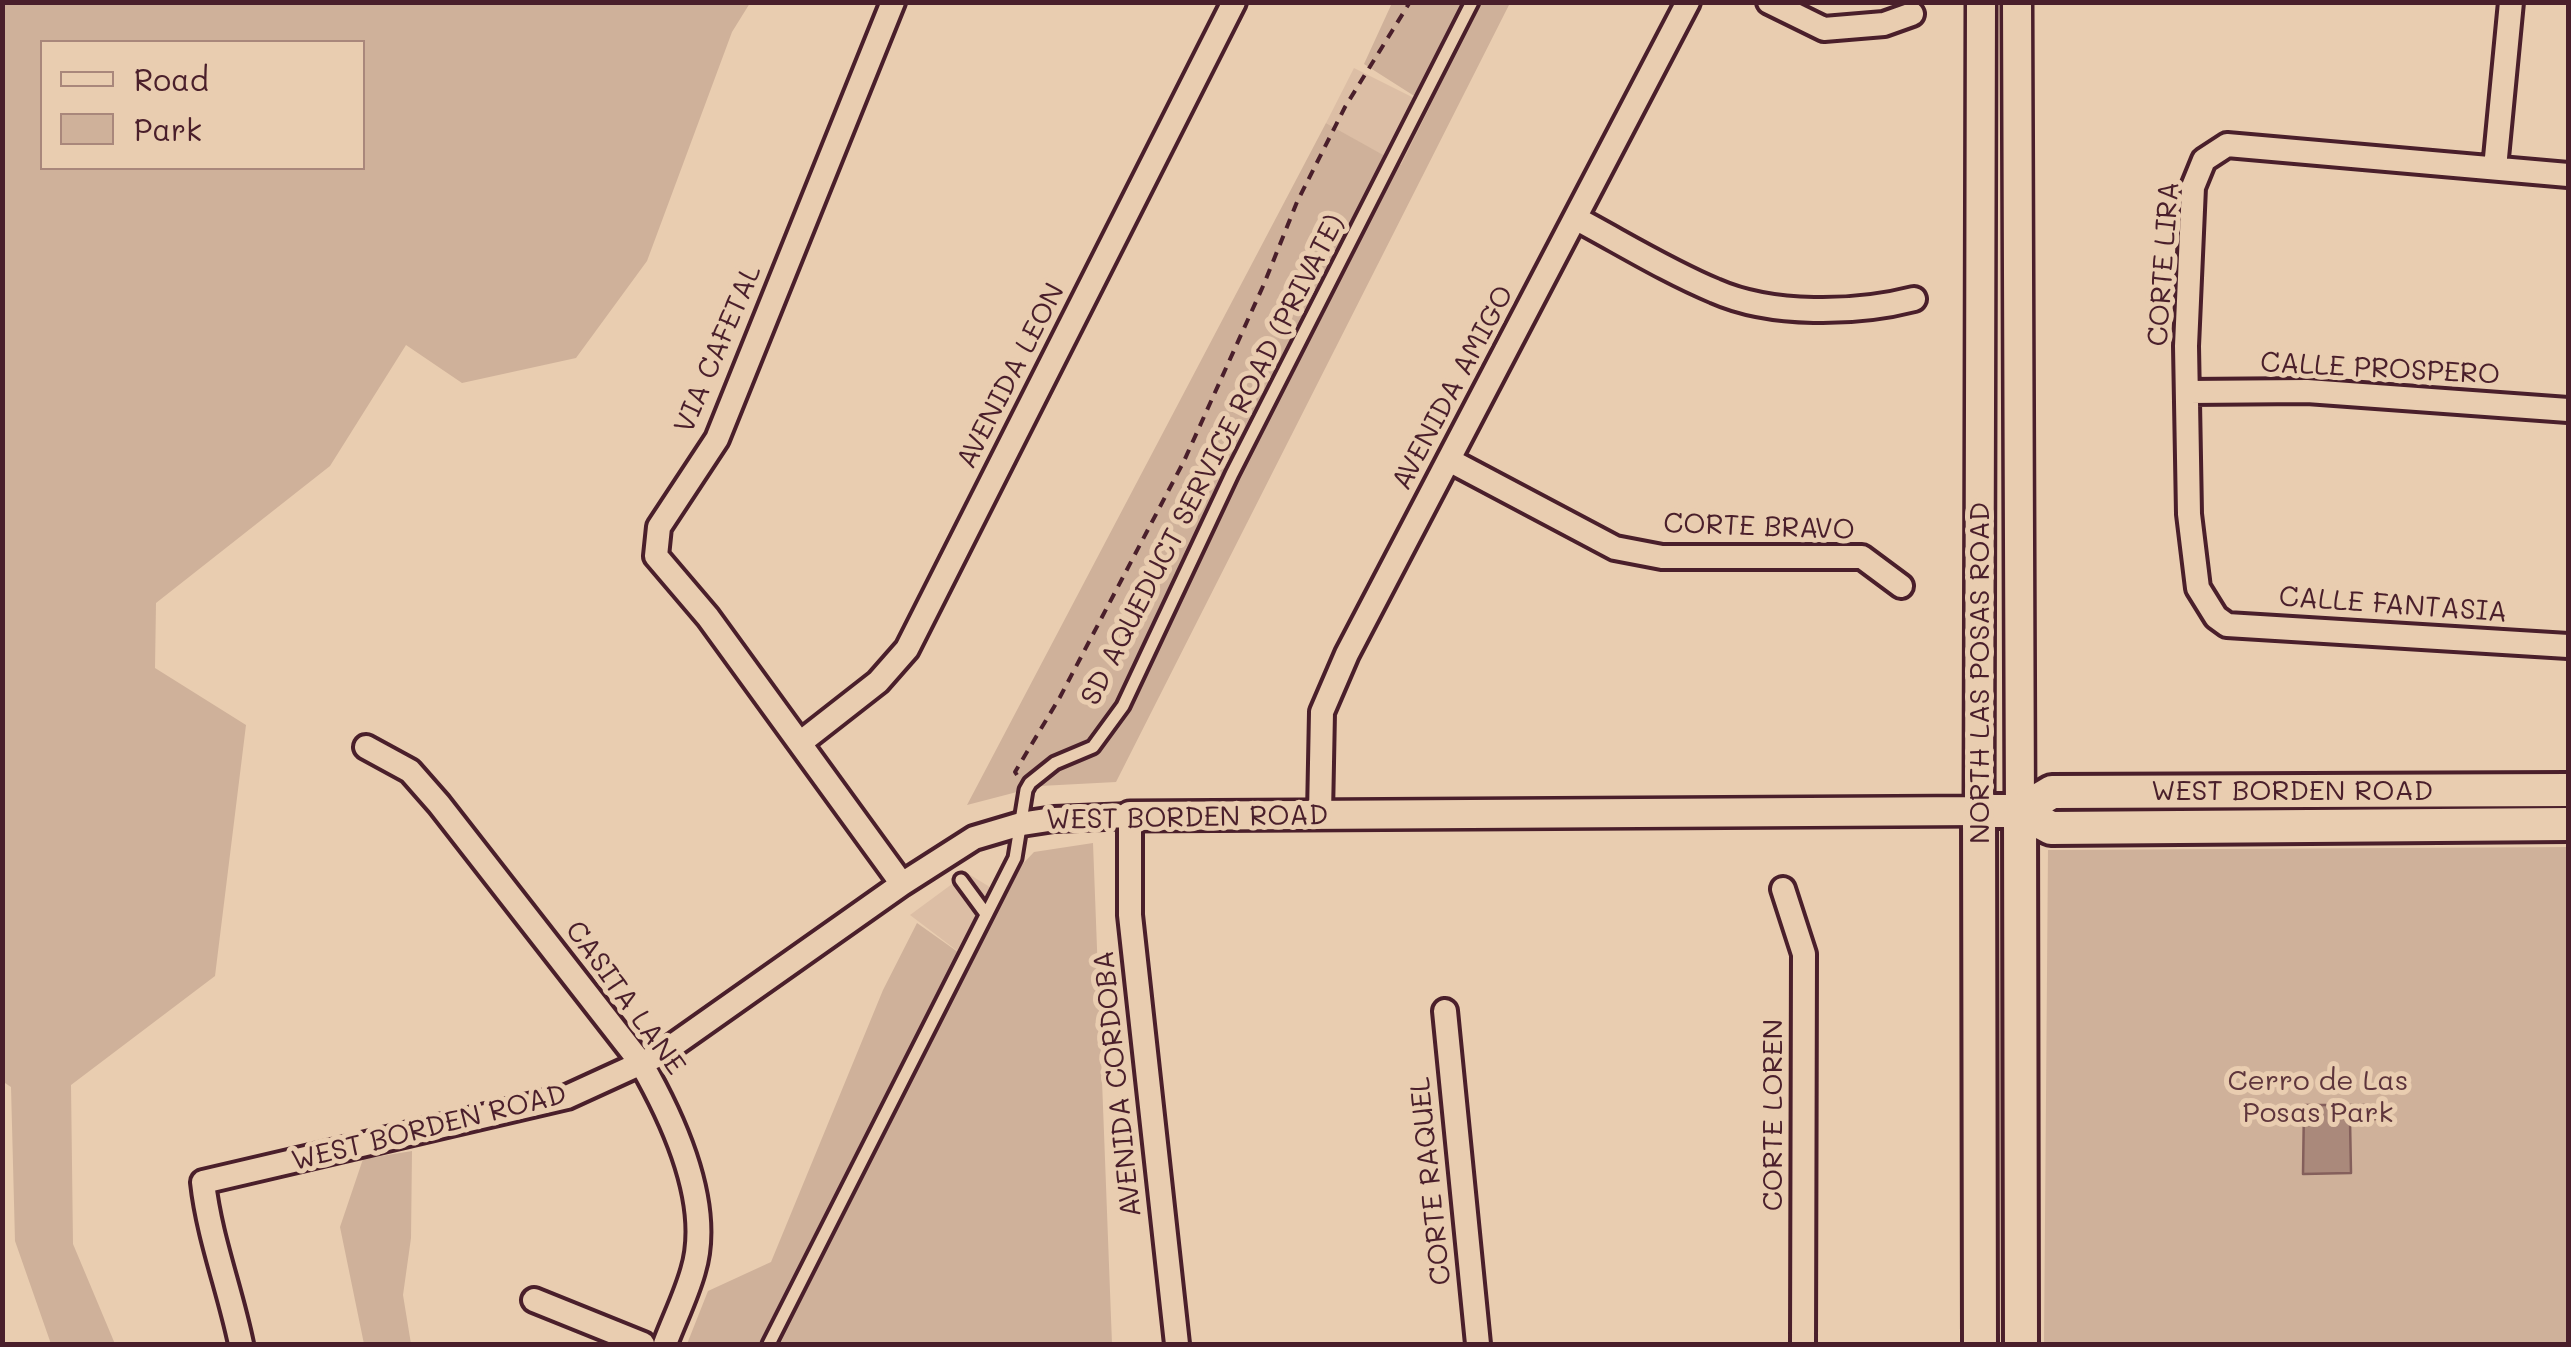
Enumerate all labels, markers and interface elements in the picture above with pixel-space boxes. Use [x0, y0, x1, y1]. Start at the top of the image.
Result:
legend [40, 40, 365, 170]
text: Road [134, 59, 209, 99]
text: Park [134, 109, 202, 149]
street label: CORTE LIRA [2141, 181, 2187, 347]
street label: SD AQUEDUCT SERVICE ROAD (PRIVATE) [1074, 209, 1352, 711]
street label: VIA CAFETAL [667, 260, 769, 438]
street label: AVENIDA LEON [950, 278, 1072, 474]
street label: AVENIDA AMIGO [1385, 280, 1521, 496]
street label: CALLE PROSPERO [2259, 346, 2501, 392]
street label: NORTH LAS POSAS ROAD [1963, 502, 1997, 844]
street label: CORTE BRAVO [1663, 507, 1855, 547]
street label: CALLE FANTASIA [2278, 580, 2508, 630]
street label: WEST BORDEN ROAD [2151, 774, 2433, 808]
street label: WEST BORDEN ROAD [1046, 799, 1328, 837]
street label: CASITA LANE [558, 914, 692, 1082]
street label: AVENIDA CORDOBA [1087, 949, 1149, 1219]
street label: CORTE LOREN [1756, 1019, 1790, 1211]
park label: Cerro de Las Posas Park [2228, 1064, 2408, 1130]
street label: CORTE RAQUEL [1403, 1075, 1459, 1287]
street label: WEST BORDEN ROAD [288, 1078, 570, 1178]

